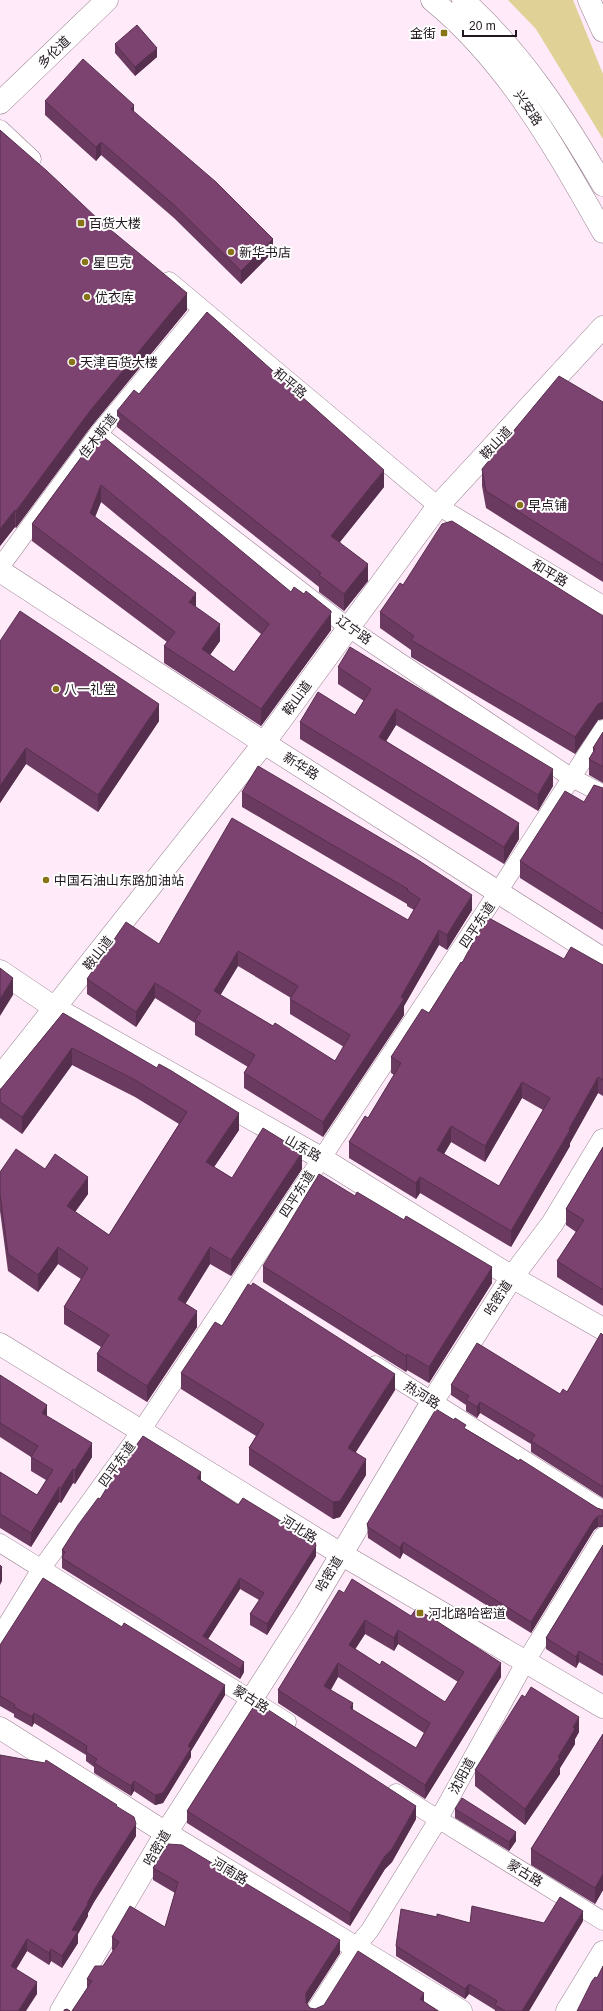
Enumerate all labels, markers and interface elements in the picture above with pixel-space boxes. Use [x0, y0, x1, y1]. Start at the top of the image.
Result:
scale bar [463, 12, 516, 38]
text: 20 m [469, 19, 496, 33]
place label: 金街 [410, 26, 436, 41]
marker: 金街 [439, 28, 449, 38]
street label: 多伦道 [35, 33, 73, 71]
street label: 兴安路 [511, 88, 545, 128]
place label: 百货大楼 [89, 216, 141, 231]
marker: 百货大楼 [76, 218, 86, 228]
place label: 新华书店 [239, 245, 291, 260]
marker: 新华书店 [226, 247, 236, 257]
place label: 星巴克 [93, 255, 132, 270]
marker: 星巴克 [80, 257, 90, 267]
place label: 优衣库 [95, 290, 134, 305]
marker: 优衣库 [82, 292, 92, 302]
place label: 天津百货大楼 [80, 355, 158, 370]
marker: 天津百货大楼 [67, 357, 77, 367]
street label: 和平路 [270, 365, 310, 401]
street label: 佳木斯道 [76, 411, 120, 461]
street label: 鞍山道 [477, 424, 515, 462]
place label: 早点铺 [528, 498, 567, 513]
marker: 早点铺 [515, 500, 525, 510]
street label: 和平路 [529, 557, 571, 589]
street label: 辽宁路 [334, 613, 374, 647]
street label: 鞍山道 [279, 678, 315, 718]
place label: 八一礼堂 [64, 682, 116, 697]
marker: 八一礼堂 [51, 684, 61, 694]
street label: 新华路 [280, 749, 322, 783]
place label: 中国石油山东路加油站 [54, 873, 184, 888]
marker: 中国石油山东路加油站 [41, 875, 51, 885]
street label: 四平东道 [456, 899, 498, 951]
street label: 鞍山道 [80, 933, 116, 973]
street label: 山东路 [282, 1132, 324, 1164]
street label: 四平东道 [277, 1168, 317, 1220]
street label: 哈密道 [481, 1278, 515, 1318]
street label: 热河路 [401, 1378, 443, 1412]
street label: 四平东道 [96, 1439, 138, 1489]
street label: 河北路 [278, 1512, 320, 1546]
street label: 哈密道 [313, 1553, 345, 1595]
place label: 河北路哈密道 [428, 1606, 506, 1621]
marker: 河北路哈密道 [415, 1608, 425, 1618]
street label: 蒙古路 [230, 1682, 272, 1716]
street label: 沈阳道 [446, 1755, 478, 1797]
street label: 哈密道 [141, 1827, 173, 1869]
street label: 河南路 [209, 1855, 251, 1887]
street label: 蒙古路 [504, 1857, 546, 1889]

